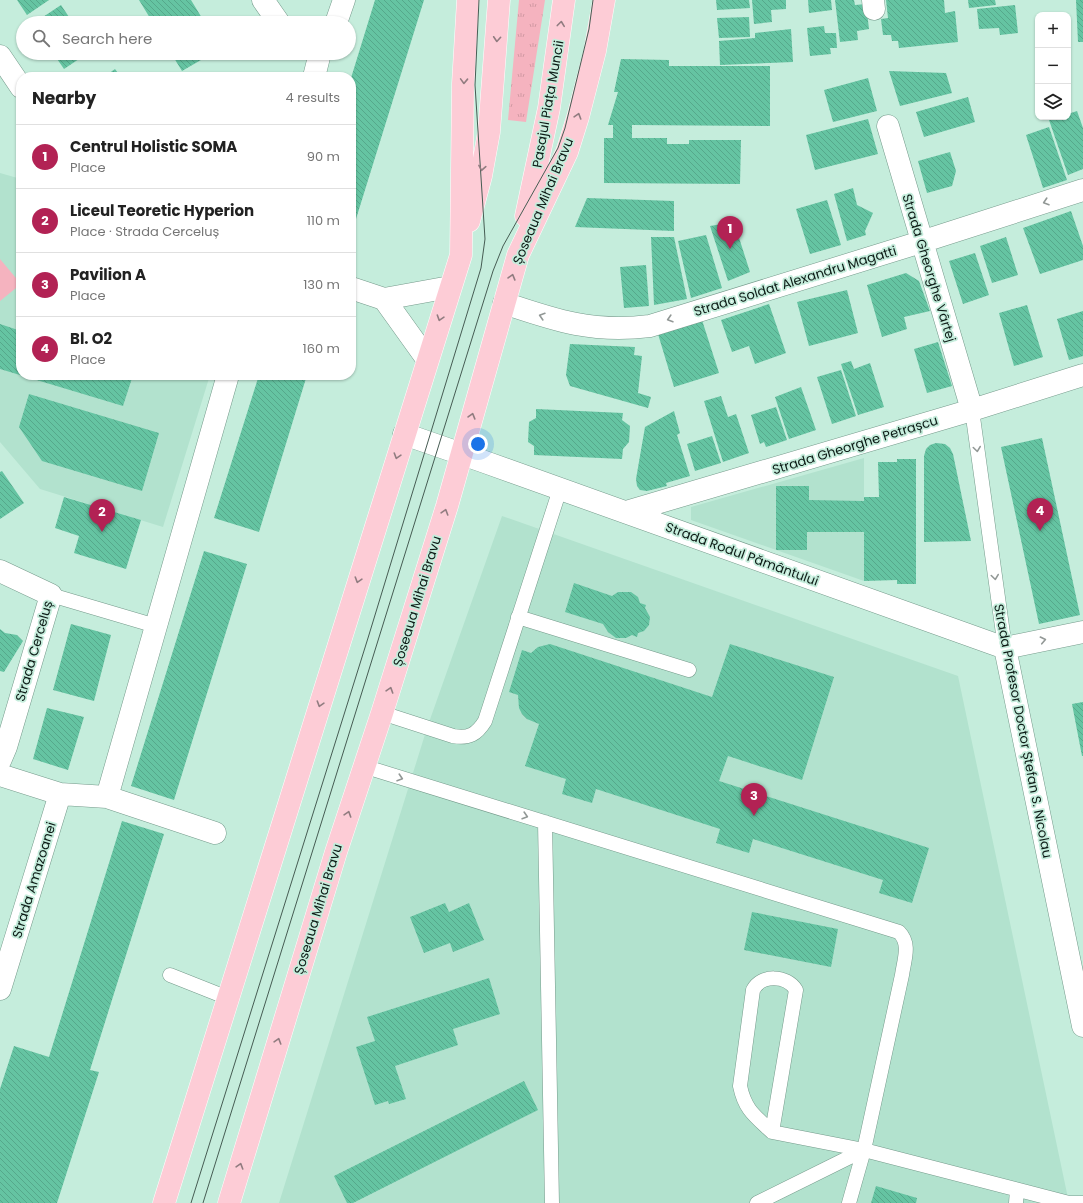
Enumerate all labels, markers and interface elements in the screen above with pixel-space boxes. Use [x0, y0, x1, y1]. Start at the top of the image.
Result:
map controls [1035, 12, 1071, 120]
button: + [1035, 12, 1071, 48]
search box [16, 16, 356, 60]
one-way arrow [556, 21, 565, 27]
icon: search [30, 27, 52, 49]
text: Search here [62, 28, 152, 49]
one-way arrow [492, 36, 501, 42]
street label: Pasajul Piața Muncii [527, 39, 569, 169]
button: − [1035, 48, 1071, 84]
one-way arrow [459, 78, 468, 84]
button: layers [1035, 84, 1071, 120]
text: Nearby [32, 86, 96, 110]
text: 4 results [286, 88, 340, 107]
one-way arrow [573, 113, 582, 120]
street label: Șoseaua Mihai Bravu [508, 135, 578, 267]
text: Centrul Holistic SOMA [70, 136, 237, 157]
text: 1 [43, 147, 47, 166]
text: 90 m [307, 147, 340, 166]
text: Place [70, 158, 105, 177]
one-way arrow [478, 165, 487, 171]
street label: Strada Gheorghe Vârtej [897, 192, 961, 344]
one-way arrow [1043, 197, 1050, 206]
text: Liceul Teoretic Hyperion [70, 200, 254, 221]
text: 2 [41, 211, 49, 230]
text: 110 m [307, 211, 340, 230]
pin: 1 [717, 216, 743, 249]
text: Place · Strada Cerceluș [70, 222, 219, 241]
street label: Strada Soldat Alexandru Magatti [691, 241, 899, 321]
text: Pavilion A [70, 264, 146, 285]
one-way arrow [507, 274, 515, 281]
text: 3 [41, 275, 49, 294]
text: 130 m [303, 275, 340, 294]
text: Place [70, 286, 105, 305]
one-way arrow [539, 312, 546, 321]
one-way arrow [436, 315, 445, 322]
one-way arrow [666, 315, 673, 323]
text: Bl. O2 [70, 328, 112, 349]
text: 4 [41, 339, 49, 358]
text: 160 m [303, 339, 340, 358]
text: Place [70, 350, 105, 369]
street label: Strada Gheorghe Petrașcu [770, 411, 940, 479]
one-way arrow [467, 413, 476, 420]
your location [468, 434, 488, 454]
one-way arrow [972, 445, 981, 452]
one-way arrow [393, 452, 402, 459]
pin: 4 [1027, 498, 1053, 531]
pin: 2 [89, 499, 115, 532]
one-way arrow [440, 509, 449, 516]
street label: Strada Rodul Pământului [663, 517, 821, 591]
street label: Șoseaua Mihai Bravu [388, 533, 446, 669]
one-way arrow [990, 574, 999, 580]
one-way arrow [355, 576, 363, 583]
street label: Strada Cerceluș [11, 598, 58, 704]
street label: Strada Profesor Doctor Ștefan S. Nicolau [989, 602, 1057, 860]
one-way arrow [1040, 637, 1046, 645]
one-way arrow [385, 686, 393, 693]
one-way arrow [316, 700, 325, 707]
one-way arrow [397, 773, 404, 782]
pin: 3 [741, 783, 767, 816]
one-way arrow [343, 811, 352, 818]
one-way arrow [521, 811, 528, 820]
street label: Strada Amazoanei [7, 820, 61, 940]
street label: Șoseaua Mihai Bravu [289, 841, 347, 977]
one-way arrow [273, 1038, 282, 1045]
one-way arrow [235, 1162, 244, 1169]

